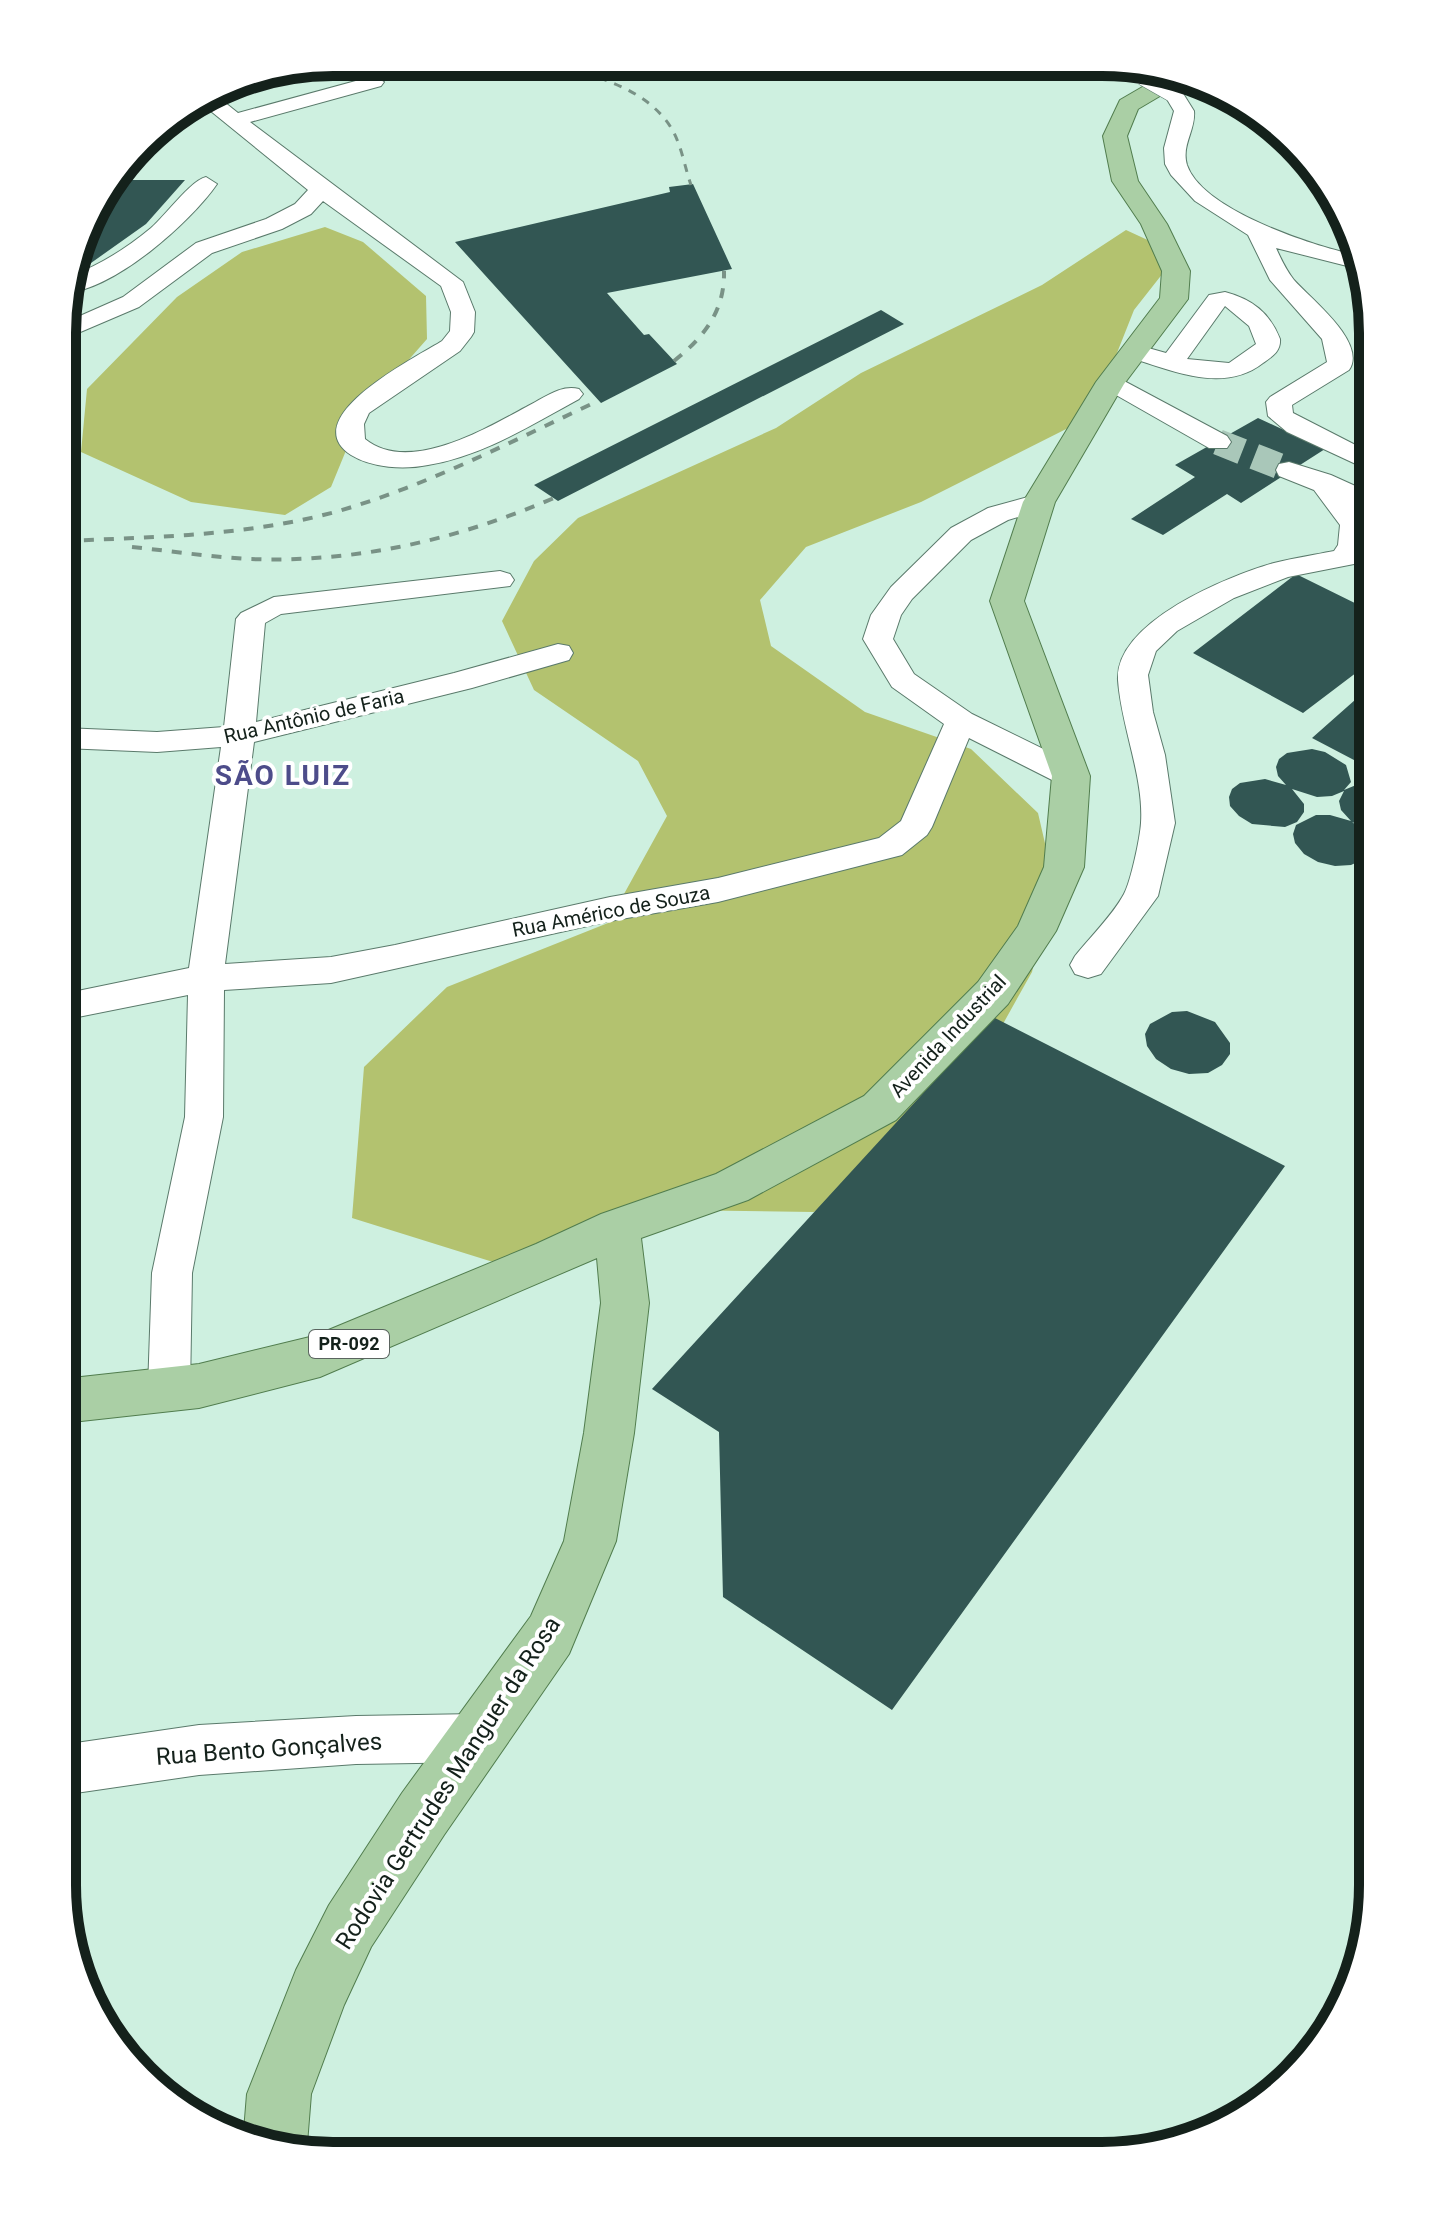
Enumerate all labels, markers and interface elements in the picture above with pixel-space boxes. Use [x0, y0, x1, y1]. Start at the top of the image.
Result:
street label: Rua Antônio de Faria [222, 684, 406, 748]
district label: SÃO LUIZ [215, 759, 351, 792]
street label: Rua Américo de Souza [510, 880, 712, 942]
street label: Avenida Industrial [885, 970, 1011, 1102]
road number: PR-092 [309, 1330, 389, 1358]
street label: Rodovia Gertrudes Manguer da Rosa [330, 1611, 566, 1955]
street label: Rua Bento Gonçalves [155, 1727, 383, 1771]

